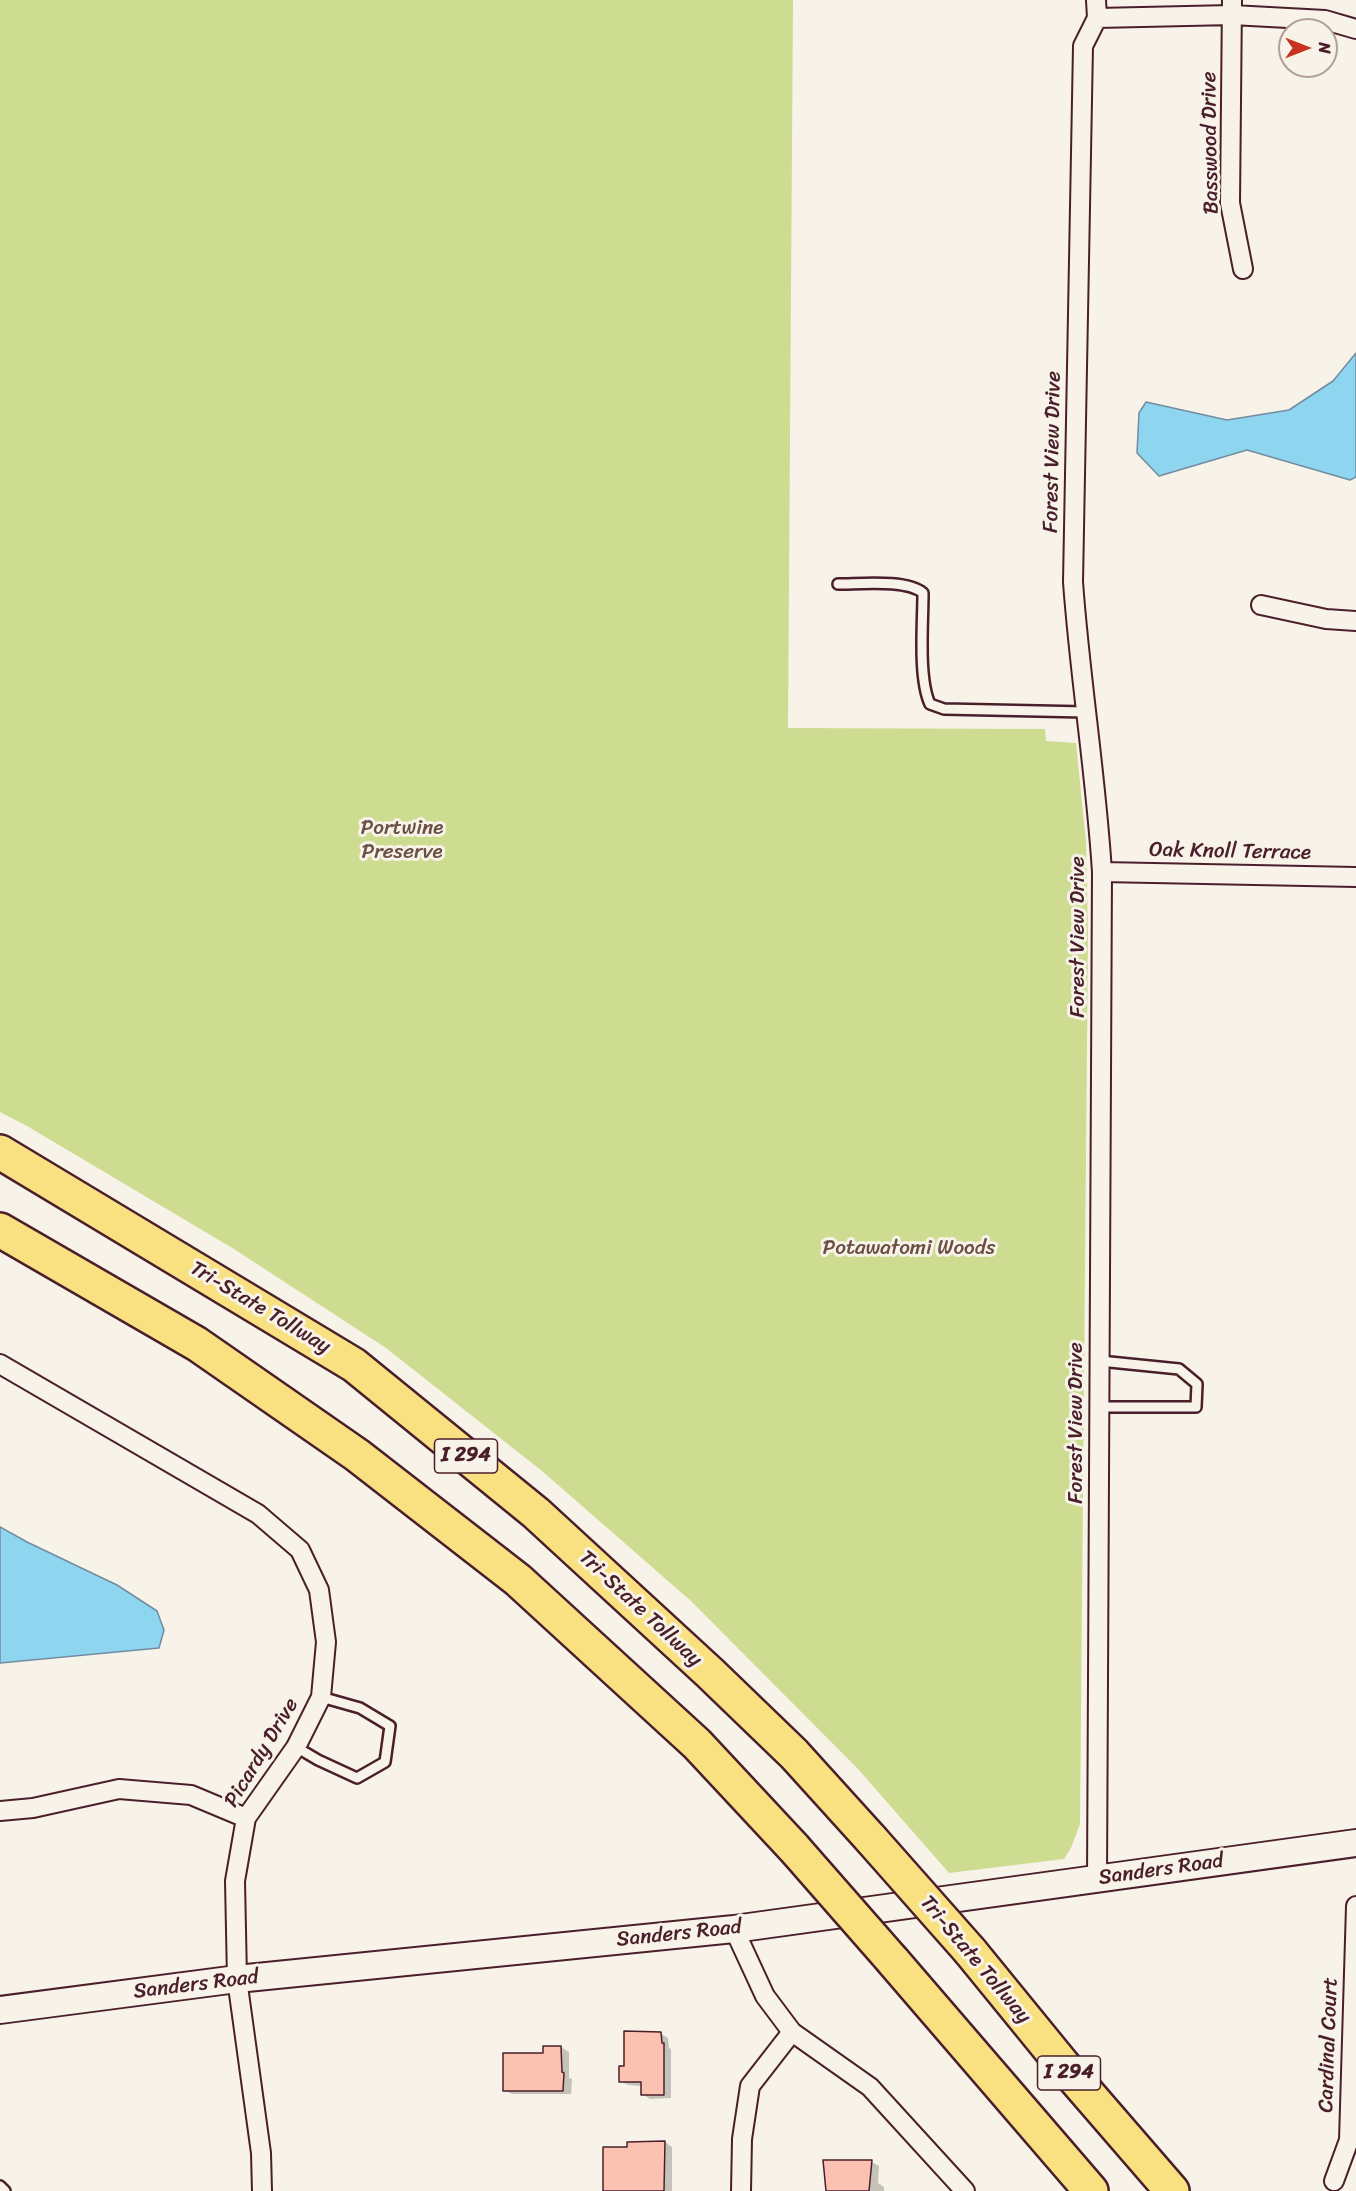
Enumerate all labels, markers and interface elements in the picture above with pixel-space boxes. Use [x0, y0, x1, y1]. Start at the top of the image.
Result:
north arrow [1278, 18, 1338, 78]
text: N [1310, 42, 1339, 54]
street label: Basswood Drive [1197, 71, 1225, 215]
street label: Forest View Drive [1039, 371, 1067, 533]
park label: Portwine Preserve [361, 816, 443, 866]
street label: Oak Knoll Terrace [1149, 838, 1311, 866]
street label: Forest View Drive [1066, 856, 1092, 1018]
park label: Potawatomi Woods [823, 1236, 995, 1262]
street label: Tri-State Tollway [185, 1256, 335, 1360]
street label: Forest View Drive [1064, 1342, 1090, 1504]
road number: I 294 [434, 1439, 498, 1473]
street label: Tri-State Tollway [573, 1545, 707, 1673]
street label: Picardy Drive [219, 1694, 305, 1812]
street label: Sanders Road [1097, 1849, 1225, 1891]
street label: Tri-State Tollway [914, 1891, 1036, 2029]
street label: Sanders Road [615, 1915, 743, 1953]
street label: Sanders Road [132, 1965, 260, 2005]
street label: Cardinal Court [1314, 1977, 1344, 2113]
road number: I 294 [1038, 2056, 1100, 2090]

